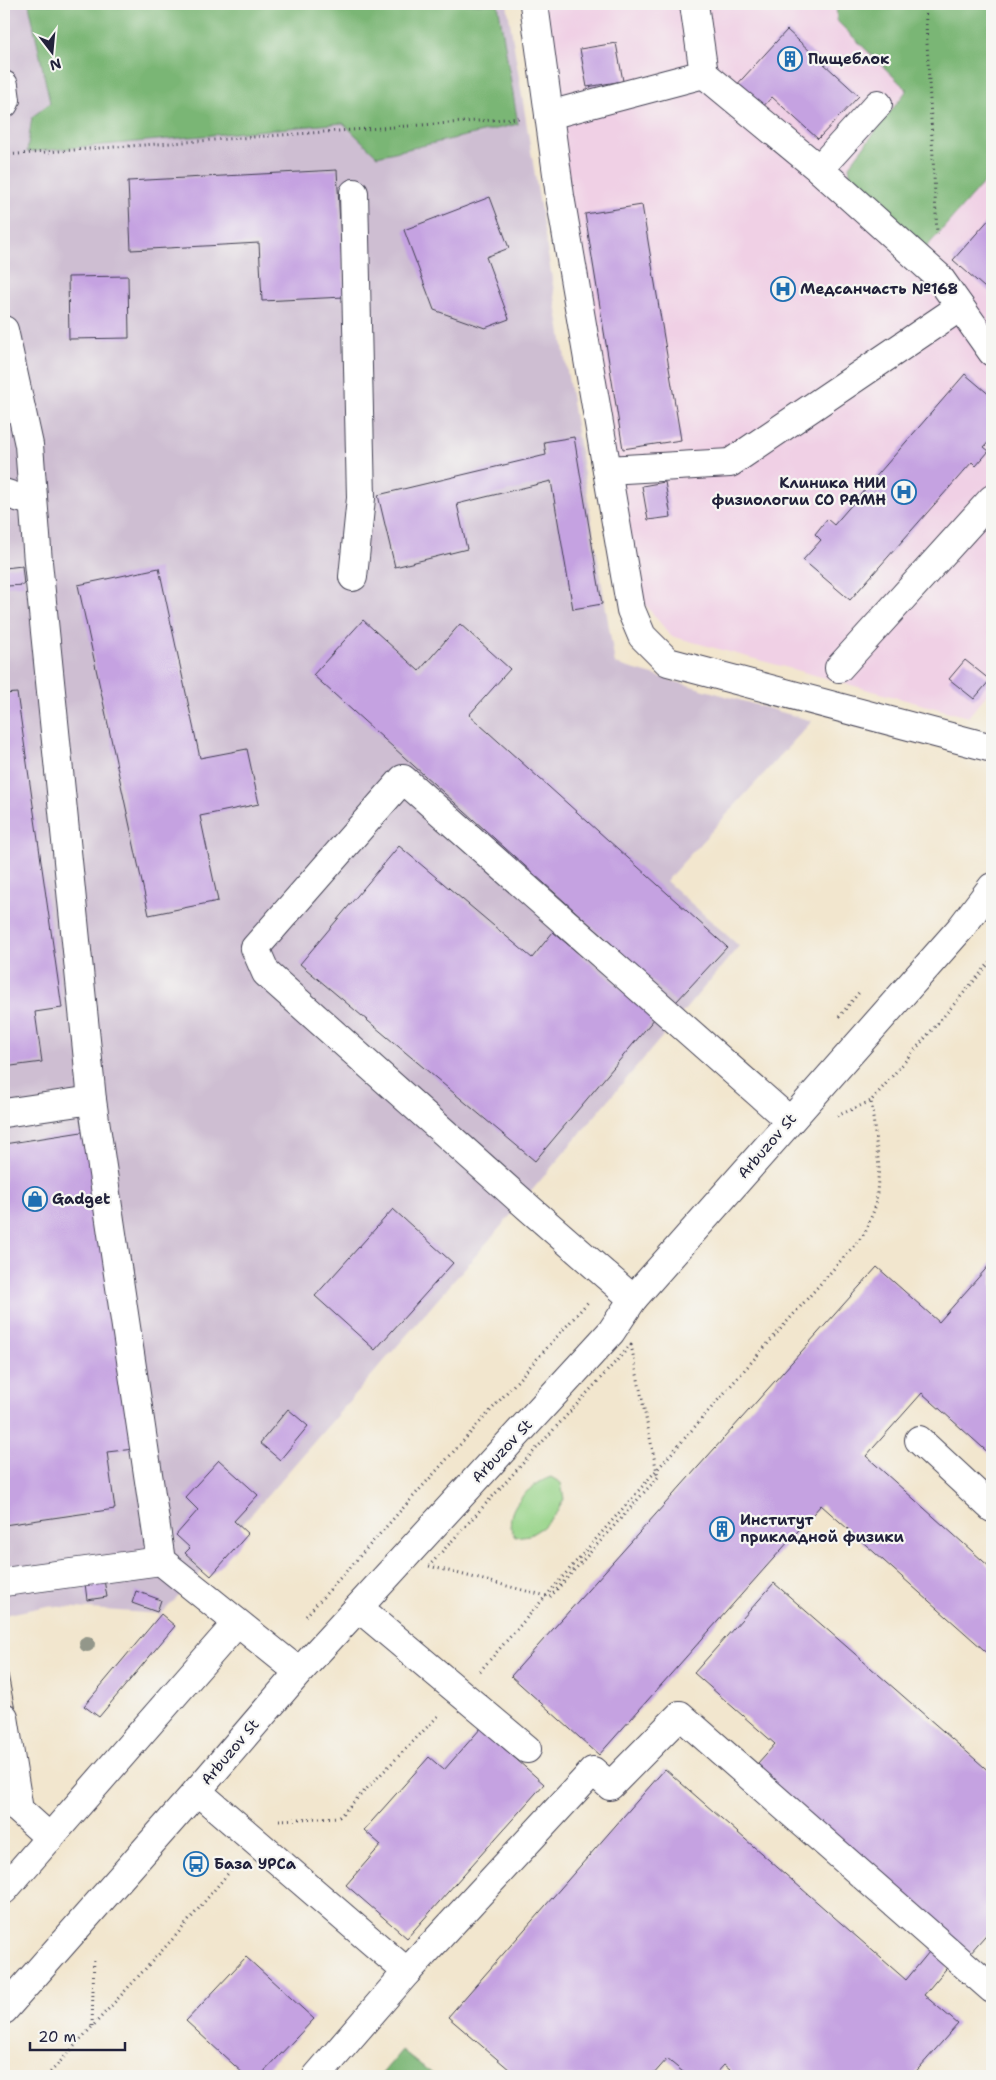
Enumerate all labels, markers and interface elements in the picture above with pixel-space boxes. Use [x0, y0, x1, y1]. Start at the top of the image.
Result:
north arrow [28, 28, 78, 78]
building icon: Пищеблок [777, 46, 803, 72]
place label: Пищеблок [808, 49, 890, 69]
text: N [48, 54, 63, 75]
hospital icon: Медсанчасть №168 [770, 276, 796, 302]
place label: Медсанчасть №168 [800, 279, 958, 299]
place label: Клиника НИИ физиологии СО РАМН [712, 473, 886, 510]
hospital icon: Клиника НИИ физиологии СО РАМН [891, 479, 917, 505]
street label: Arbuzov St [733, 1109, 801, 1183]
shop icon: Gadget [22, 1186, 48, 1212]
place label: Gadget [52, 1189, 110, 1209]
street label: Arbuzov St [467, 1415, 537, 1487]
place label: Институт прикладной физики [740, 1510, 905, 1547]
building icon: Институт прикладной физики [709, 1516, 735, 1542]
street label: Arbuzov St [197, 1715, 263, 1789]
bus stop icon: База УРСа [183, 1851, 209, 1877]
place label: База УРСа [214, 1854, 297, 1874]
scale bar [30, 2020, 125, 2052]
text: 20 m [38, 2027, 77, 2047]

